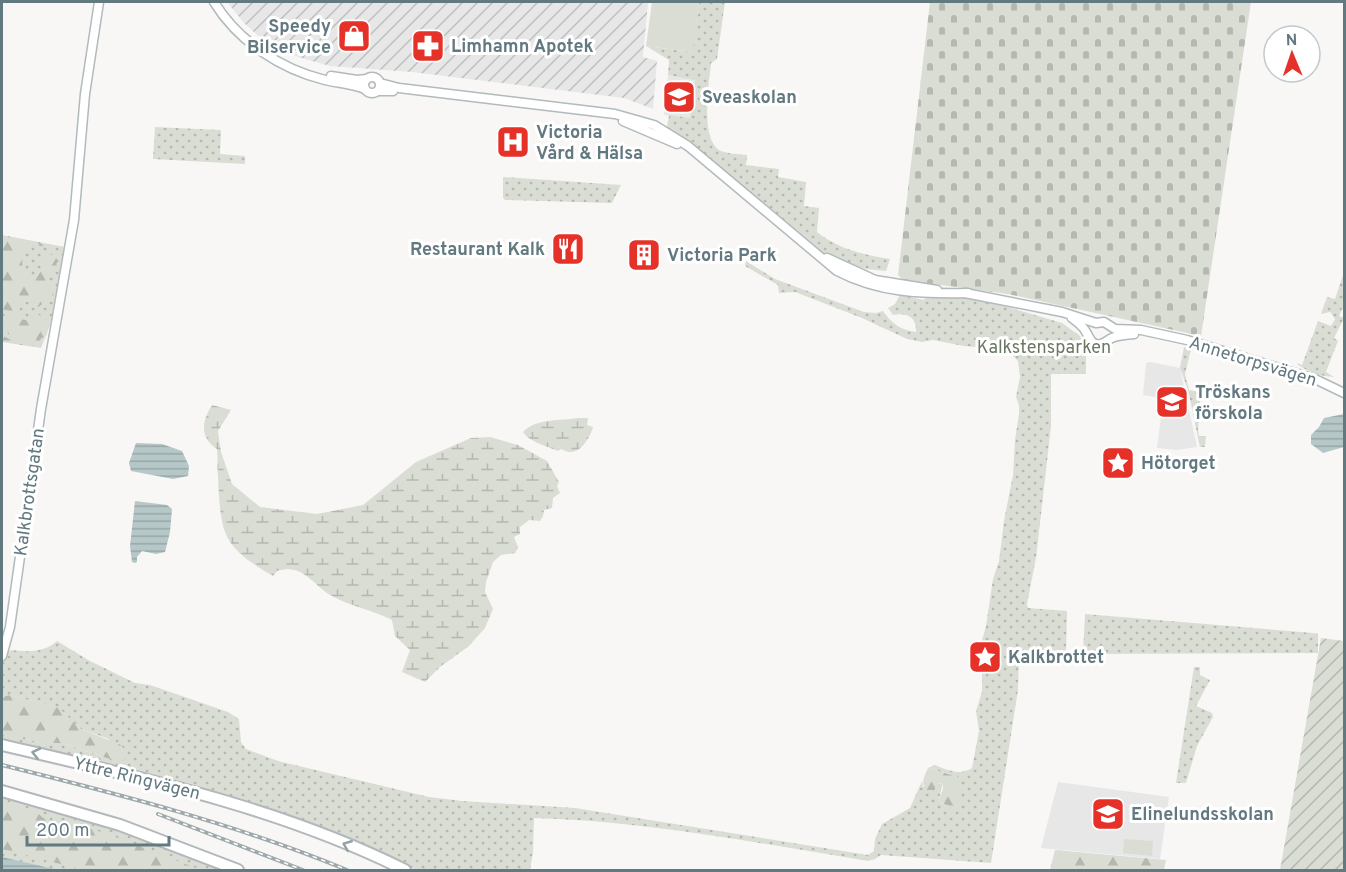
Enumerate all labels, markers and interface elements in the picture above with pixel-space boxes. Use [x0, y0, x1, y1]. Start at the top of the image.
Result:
place label: Speedy Bilservice [247, 16, 331, 60]
shop icon: Speedy Bilservice [336, 18, 372, 54]
north arrow [1262, 24, 1322, 84]
pharmacy icon: Limhamn Apotek [410, 28, 446, 64]
text: N [1285, 31, 1298, 51]
place label: Limhamn Apotek [451, 36, 594, 59]
school or university icon: Sveaskolan [661, 79, 697, 115]
place label: Sveaskolan [702, 87, 797, 110]
place label: Victoria Vård & Hälsa [536, 122, 643, 166]
hospital icon: Victoria Vård & Hälsa [495, 124, 531, 160]
restaurant icon: Restaurant Kalk [550, 231, 586, 267]
building icon: Victoria Park [626, 237, 662, 273]
place label: Restaurant Kalk [410, 239, 545, 262]
place label: Victoria Park [667, 245, 777, 268]
street label: Annetorpsvägen [1186, 332, 1319, 393]
park label: Kalkstensparken [977, 337, 1111, 360]
place label: Tröskans förskola [1195, 382, 1271, 426]
school or university icon: Tröskans förskola [1154, 384, 1190, 420]
street label: Kalkbrottsgatan [10, 427, 51, 558]
place icon: Hötorget [1100, 445, 1136, 481]
place label: Hötorget [1141, 453, 1215, 476]
place icon: Kalkbrottet [967, 639, 1003, 675]
place label: Kalkbrottet [1008, 647, 1104, 670]
one-way arrow [31, 747, 41, 760]
street label: Yttre Ringvägen [71, 753, 203, 806]
school or university icon: Elinelundsskolan [1090, 796, 1126, 832]
place label: Elinelundsskolan [1131, 804, 1274, 827]
scale bar [27, 809, 170, 847]
text: 200 m [36, 820, 89, 843]
one-way arrow [342, 840, 353, 852]

